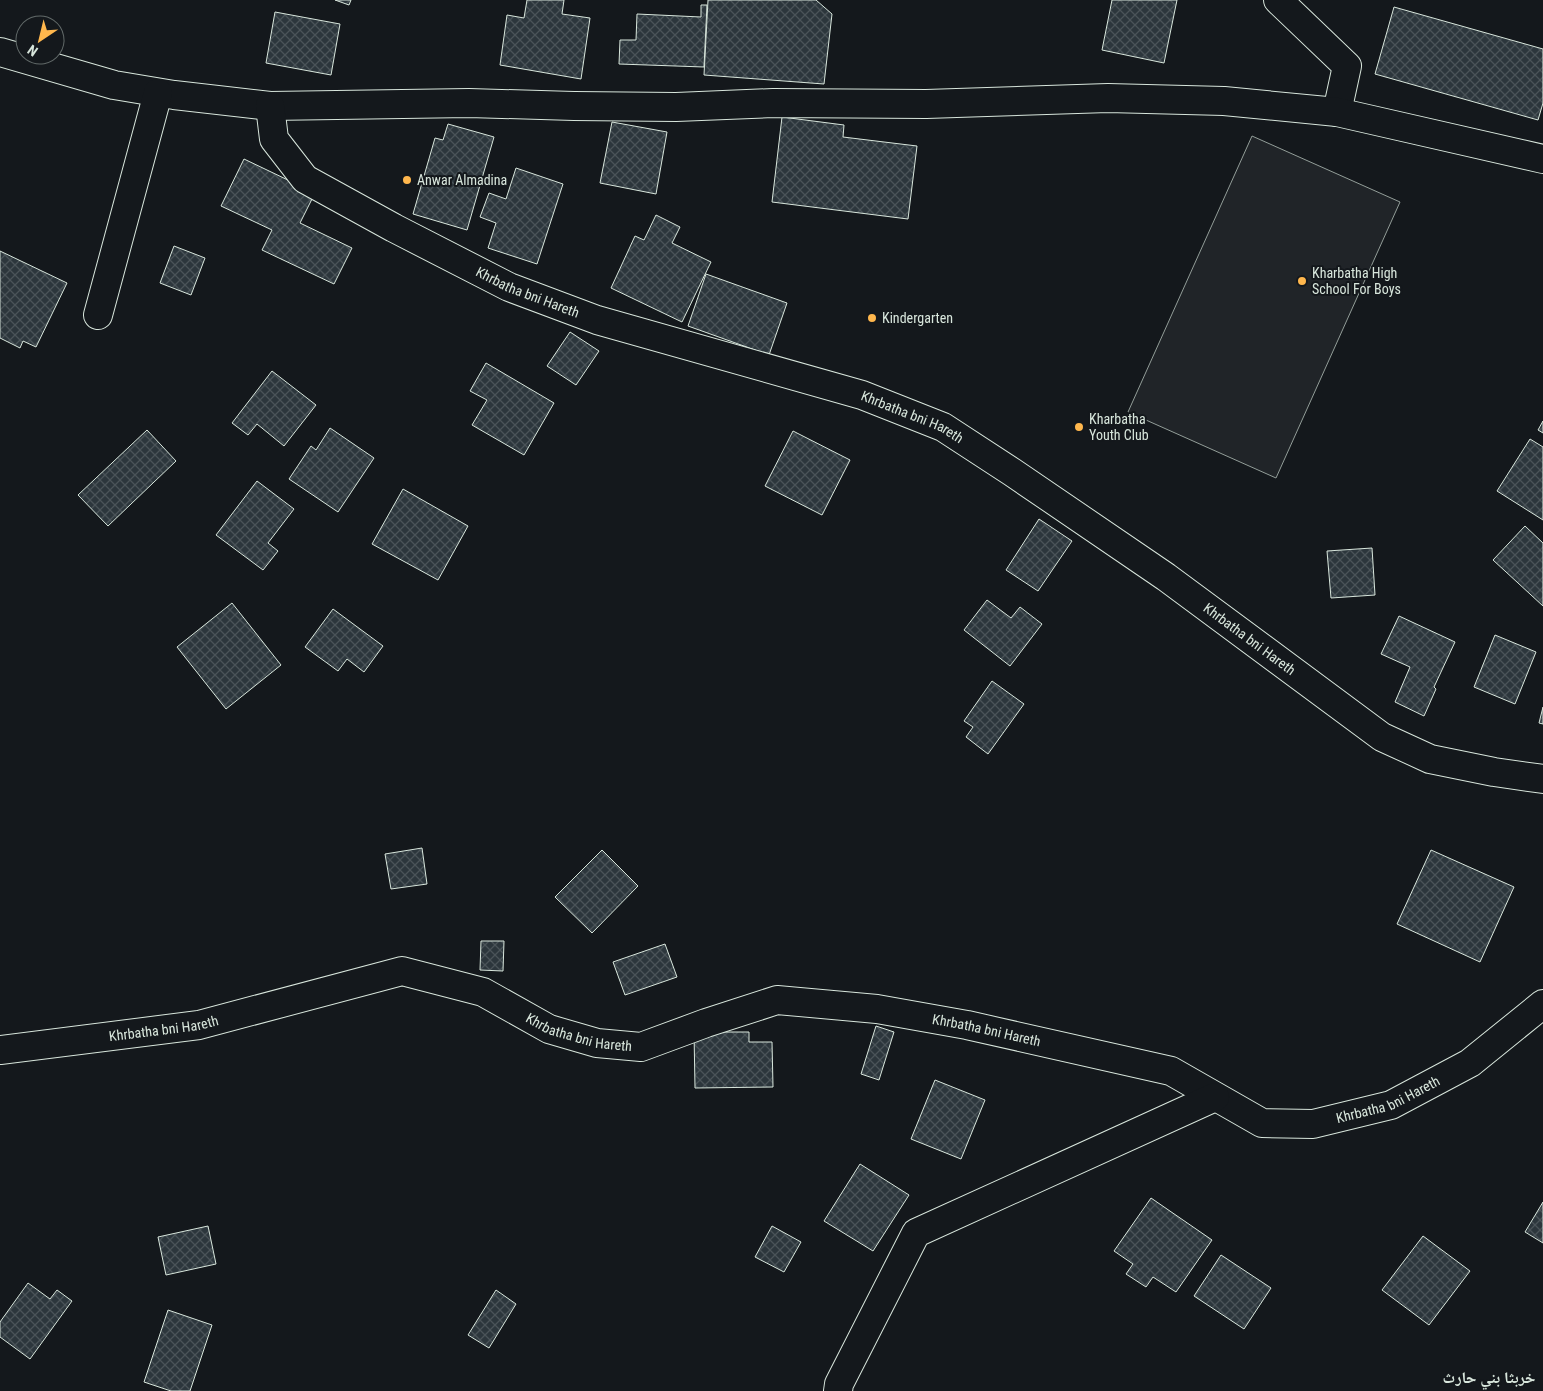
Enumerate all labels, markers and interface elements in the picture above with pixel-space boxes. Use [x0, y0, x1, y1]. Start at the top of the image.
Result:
north arrow [15, 15, 65, 65]
text: N [24, 42, 41, 60]
place label: Anwar Almadina [417, 172, 507, 188]
marker: Anwar Almadina [401, 174, 413, 186]
street label: Khrbatha bni Hareth [473, 264, 582, 321]
place label: Kharbatha High School For Boys [1312, 265, 1401, 297]
marker: Kharbatha High School For Boys [1296, 275, 1308, 287]
place label: Kindergarten [882, 310, 953, 326]
marker: Kindergarten [866, 312, 878, 324]
street label: Khrbatha bni Hareth [859, 387, 967, 446]
place label: Kharbatha Youth Club [1089, 411, 1149, 443]
marker: Kharbatha Youth Club [1073, 421, 1085, 433]
street label: Khrbatha bni Hareth [1201, 600, 1299, 678]
street label: Khrbatha bni Hareth [523, 1010, 633, 1054]
street label: Khrbatha bni Hareth [931, 1011, 1042, 1049]
street label: Khrbatha bni Hareth [108, 1012, 220, 1044]
street label: Khrbatha bni Hareth [1334, 1073, 1442, 1126]
district label: خربثا بني حارث [1443, 1368, 1535, 1390]

